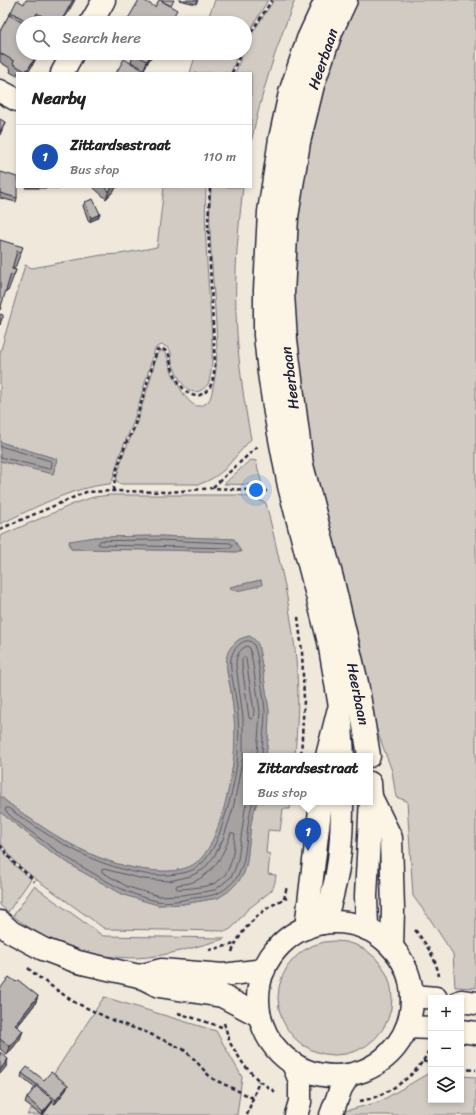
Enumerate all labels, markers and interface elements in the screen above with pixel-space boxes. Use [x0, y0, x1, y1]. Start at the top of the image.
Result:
search box [16, 16, 252, 60]
text: Search here [62, 25, 141, 51]
street label: Heerbaan [300, 25, 346, 93]
icon: search [30, 27, 52, 49]
text: Nearby [32, 83, 86, 113]
text: Zittardsestraat [70, 132, 171, 158]
text: 1 [42, 145, 48, 168]
text: 110 m [203, 145, 236, 168]
text: Bus stop [70, 158, 119, 181]
street label: Heerbaan [273, 345, 307, 411]
your location [246, 480, 266, 500]
street label: Heerbaan [339, 660, 377, 728]
popup [243, 753, 373, 805]
text: Zittardsestraat [258, 755, 358, 781]
text: Bus stop [258, 781, 307, 804]
pin: 1 [295, 818, 321, 851]
map controls [428, 995, 464, 1103]
button: + [428, 995, 464, 1031]
button: − [428, 1031, 464, 1067]
button: layers [428, 1067, 464, 1103]

